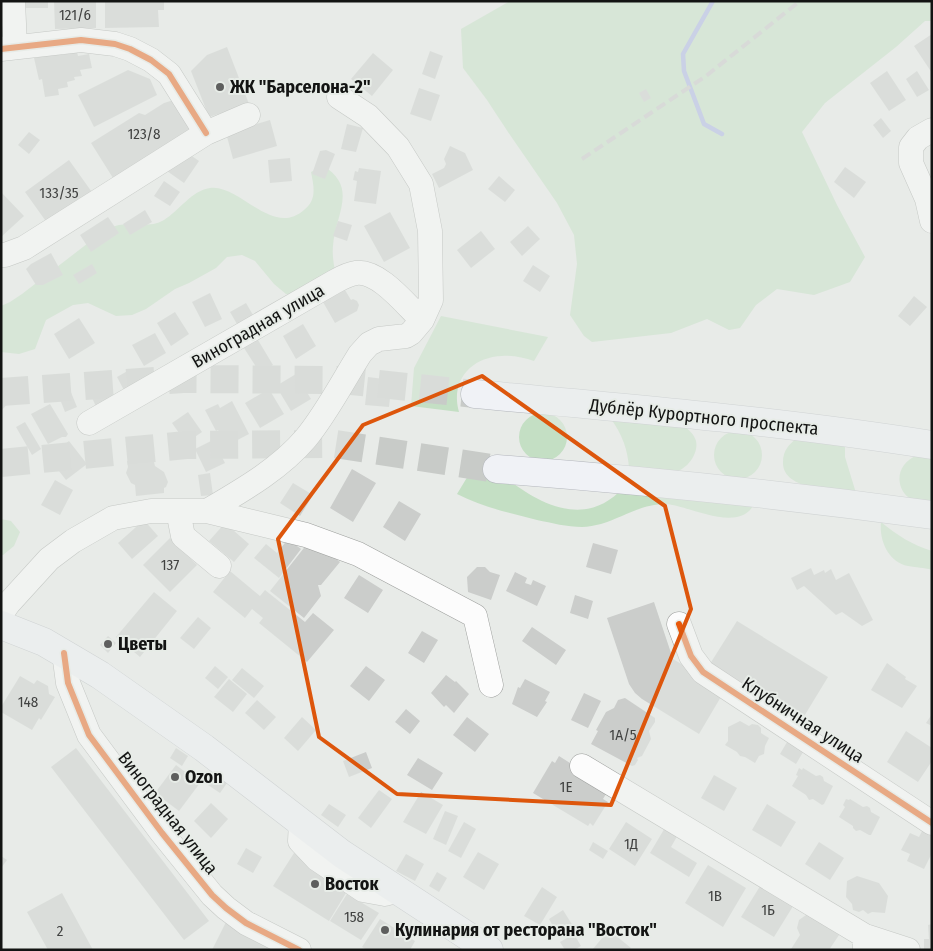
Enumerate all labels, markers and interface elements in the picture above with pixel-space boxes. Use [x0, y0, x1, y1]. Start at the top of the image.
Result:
house number: 121/6 [59, 6, 91, 24]
place label: ЖК "Барселона-2" [229, 76, 371, 98]
marker: ЖК "Барселона-2" [214, 81, 226, 93]
house number: 123/8 [127, 125, 161, 143]
house number: 133/35 [39, 184, 79, 202]
street label: Виноградная улица [188, 279, 328, 373]
street label: Дублёр Курортного проспекта [587, 394, 820, 440]
house number: 137 [161, 556, 179, 574]
place label: Цветы [118, 633, 167, 655]
marker: Цветы [102, 638, 114, 650]
street label: Клубничная улица [738, 672, 868, 768]
house number: 148 [18, 693, 38, 711]
house number: 1А/5 [609, 726, 637, 744]
street label: Виноградная улица [113, 747, 223, 879]
place label: Ozon [185, 766, 223, 788]
marker: Ozon [169, 771, 181, 783]
house number: 1Е [560, 778, 572, 796]
house number: 1Д [624, 835, 638, 853]
place label: Восток [325, 873, 379, 895]
marker: Восток [309, 878, 321, 890]
house number: 1В [708, 887, 722, 905]
house number: 1Б [761, 901, 775, 919]
house number: 158 [344, 908, 364, 926]
place label: Кулинария от ресторана "Восток" [395, 919, 657, 941]
house number: 2 [57, 922, 64, 940]
marker: Кулинария от ресторана "Восток" [379, 924, 391, 936]

